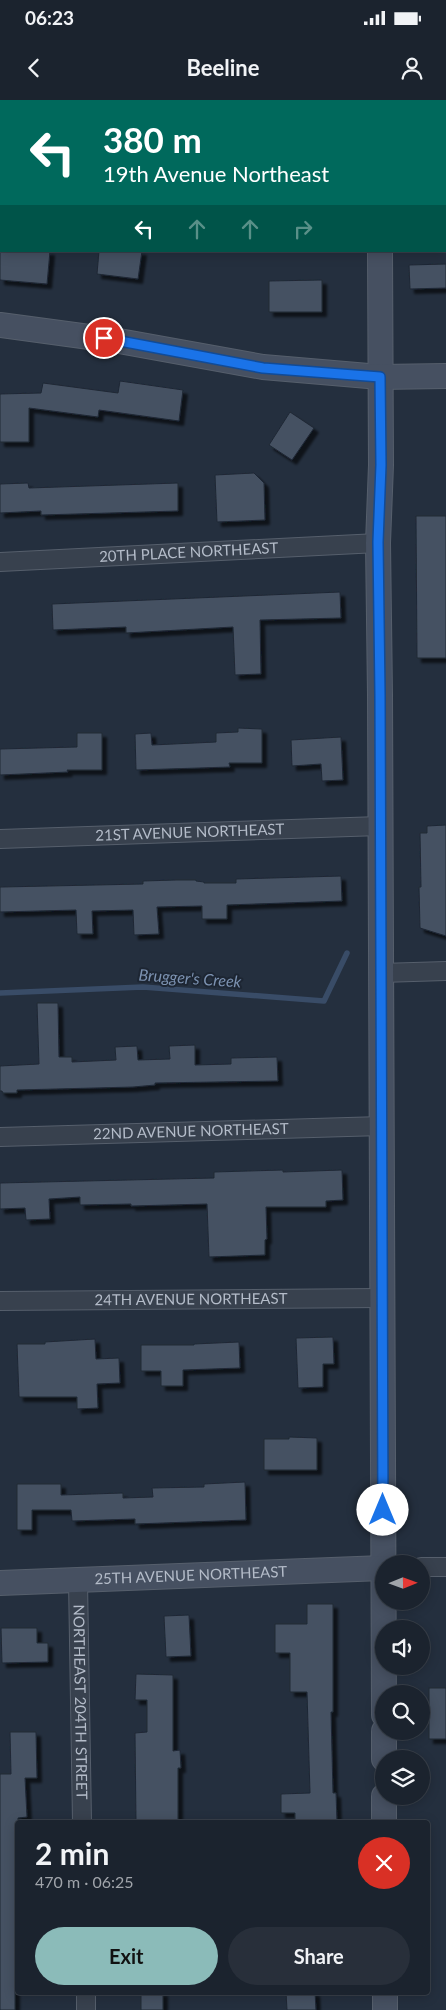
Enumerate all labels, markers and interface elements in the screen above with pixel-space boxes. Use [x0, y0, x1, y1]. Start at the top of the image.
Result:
text: 06:23 [25, 6, 74, 29]
icon: back [20, 54, 48, 82]
text: Beeline [186, 54, 260, 81]
icon: person [398, 54, 426, 82]
text: 380 m [103, 118, 202, 160]
icon: left [20, 120, 85, 185]
text: 19th Avenue Northeast [103, 160, 329, 187]
icon: left [130, 215, 158, 243]
icon: ahead [183, 215, 211, 243]
icon: ahead [236, 215, 264, 243]
icon: right [289, 215, 317, 243]
pin [83, 317, 125, 359]
icon: arrive [90, 324, 118, 352]
street label: 20TH PLACE NORTHEAST [99, 538, 279, 565]
street label: 21ST AVENUE NORTHEAST [95, 819, 285, 844]
water label: Brugger's Creek [138, 964, 242, 991]
street label: 22ND AVENUE NORTHEAST [93, 1119, 289, 1142]
street label: 24TH AVENUE NORTHEAST [94, 1289, 288, 1308]
position arrow [356, 1483, 408, 1535]
north arrow [375, 1555, 430, 1610]
map controls [375, 1555, 430, 1805]
street label: 25TH AVENUE NORTHEAST [94, 1562, 288, 1587]
street label: NORTHEAST 204TH STREET [70, 1604, 92, 1800]
button: sound [375, 1620, 430, 1675]
button: search [375, 1685, 430, 1740]
button: layers [375, 1750, 430, 1805]
text: 2 min [35, 1835, 109, 1871]
button: close [358, 1837, 410, 1889]
text: 470 m · 06:25 [35, 1872, 134, 1891]
button: Exit [35, 1927, 218, 1985]
button: Share [228, 1927, 410, 1985]

